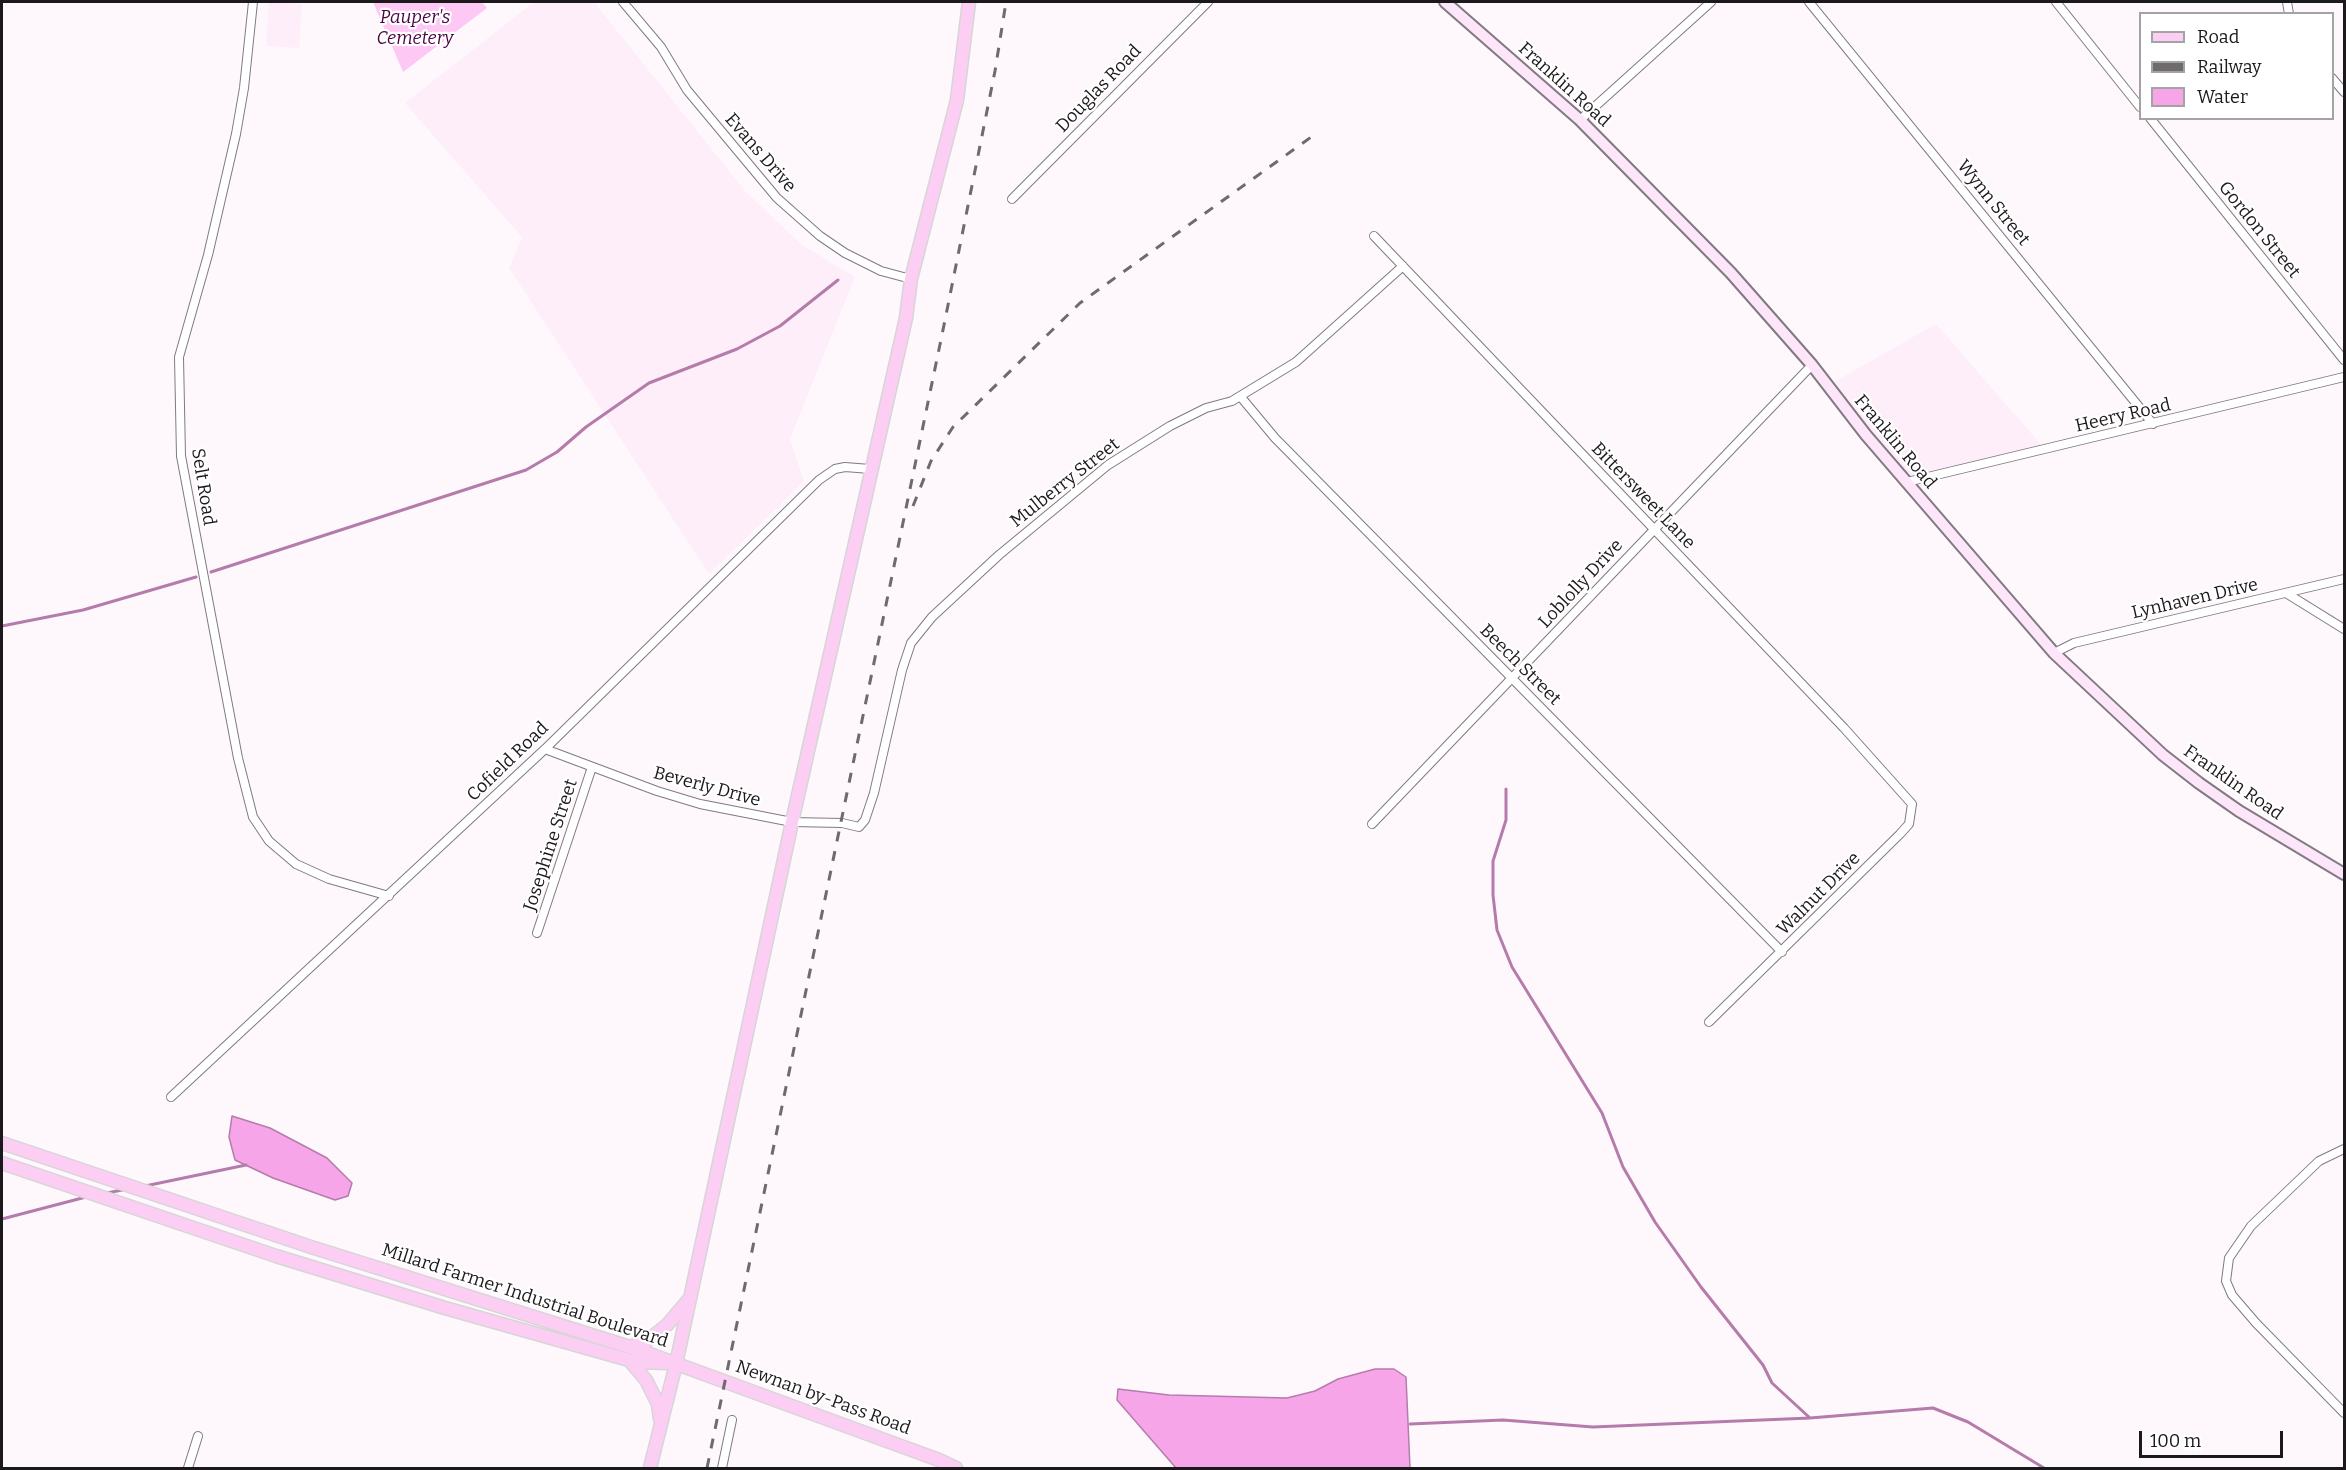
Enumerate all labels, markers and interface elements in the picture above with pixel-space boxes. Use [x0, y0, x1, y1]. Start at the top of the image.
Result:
park label: Pauper's Cemetery [377, 7, 453, 50]
legend [2139, 12, 2334, 120]
text: Road [2197, 26, 2239, 48]
street label: Franklin Road [1514, 38, 1614, 132]
street label: Douglas Road [1052, 41, 1146, 137]
text: Railway [2197, 56, 2261, 78]
text: Water [2197, 86, 2248, 108]
street label: Evans Drive [720, 109, 800, 197]
street label: Wynn Street [1952, 156, 2034, 250]
street label: Gordon Street [2213, 177, 2305, 283]
street label: Franklin Road [1849, 391, 1941, 493]
street label: Heery Road [2073, 395, 2173, 437]
street label: Mulberry Street [1006, 434, 1124, 532]
street label: Bittersweet Lane [1587, 438, 1699, 554]
street label: Selt Road [186, 447, 220, 527]
street label: Loblolly Drive [1534, 535, 1628, 633]
street label: Lynhaven Drive [2130, 574, 2260, 624]
street label: Beech Street [1475, 620, 1565, 710]
street label: Cofield Road [463, 718, 553, 806]
street label: Franklin Road [2179, 741, 2287, 825]
street label: Beverly Drive [651, 762, 763, 812]
street label: Josephine Street [519, 776, 583, 914]
street label: Walnut Drive [1773, 848, 1865, 940]
street label: Millard Farmer Industrial Boulevard [379, 1239, 671, 1353]
street label: Newnan by-Pass Road [732, 1356, 914, 1440]
scale bar [2142, 1419, 2286, 1457]
text: 100 m [2150, 1430, 2201, 1452]

